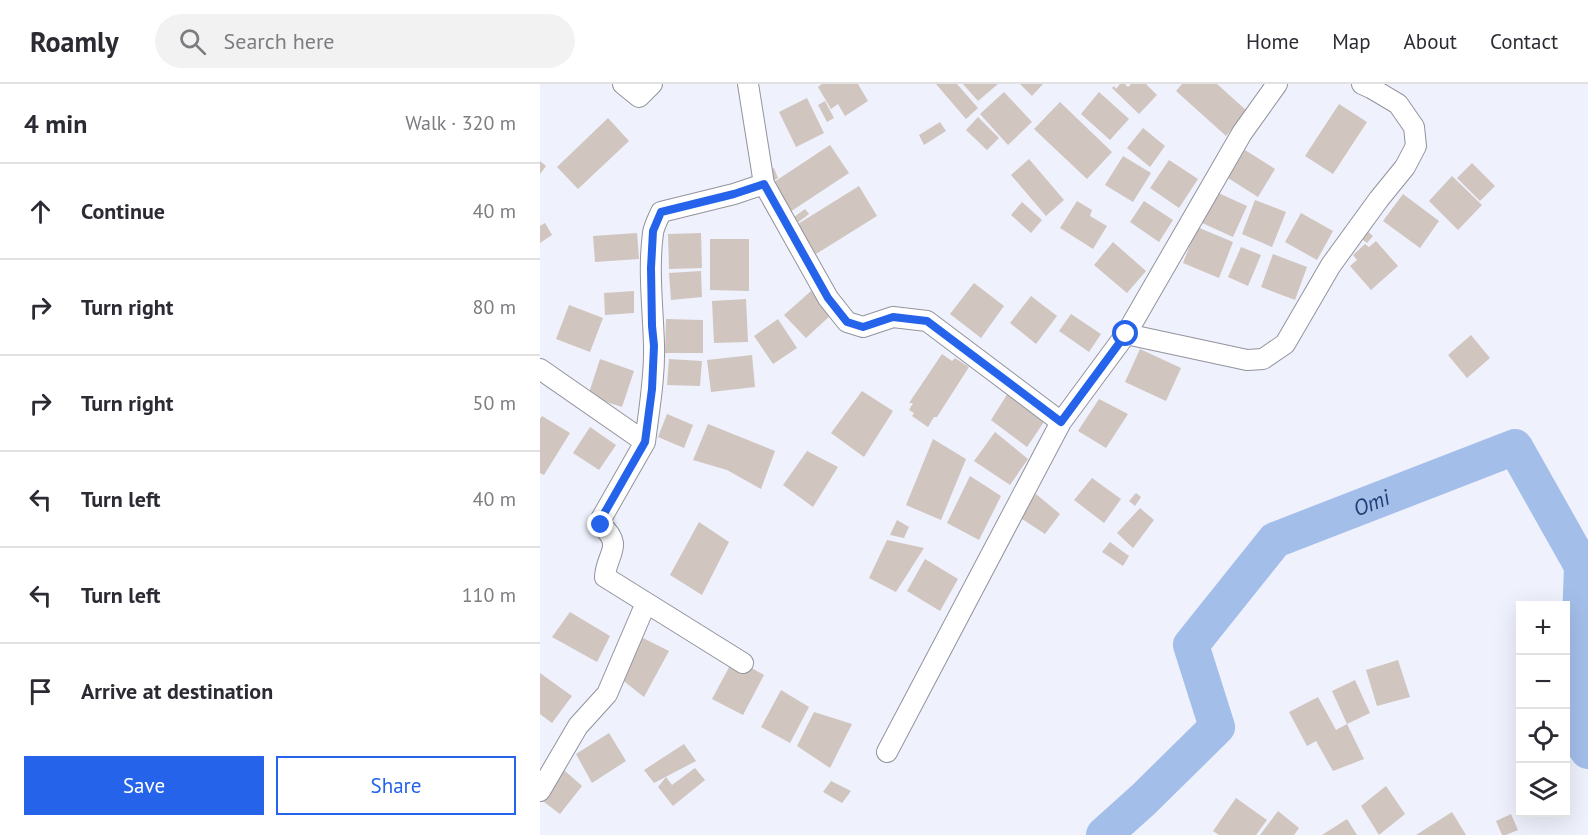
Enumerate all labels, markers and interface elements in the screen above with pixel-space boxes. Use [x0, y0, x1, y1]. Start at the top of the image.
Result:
search box [155, 14, 575, 68]
text: Roamly [30, 23, 119, 60]
icon: search [176, 25, 209, 58]
text: Search here [224, 27, 335, 55]
text: Home [1246, 28, 1299, 55]
text: Map [1332, 28, 1371, 55]
text: About [1404, 28, 1457, 55]
text: Contact [1490, 28, 1558, 55]
text: 4 min [24, 107, 87, 140]
text: Walk · 320 m [405, 110, 516, 136]
icon: ahead [24, 195, 57, 228]
text: Continue [81, 197, 165, 225]
text: 40 m [473, 198, 516, 224]
icon: right [24, 291, 57, 324]
text: Turn right [81, 293, 173, 321]
text: 80 m [473, 294, 516, 320]
route start [1112, 320, 1138, 346]
icon: right [24, 387, 57, 420]
text: Turn right [81, 389, 173, 417]
text: 50 m [473, 390, 516, 416]
icon: left [24, 483, 57, 516]
water label: Omi [1349, 483, 1395, 522]
text: Turn left [81, 485, 161, 513]
text: 40 m [473, 486, 516, 512]
route end [587, 511, 613, 537]
icon: left [24, 579, 57, 612]
text: Turn left [81, 581, 161, 609]
text: 110 m [462, 582, 516, 608]
map controls [1516, 601, 1570, 817]
button: + [1516, 601, 1570, 655]
button: − [1516, 655, 1570, 709]
icon: arrive [24, 675, 57, 708]
text: Arrive at destination [81, 677, 273, 705]
button: locate [1516, 709, 1570, 763]
button: Save [24, 756, 264, 815]
button: Share [276, 756, 516, 815]
button: layers [1516, 763, 1570, 817]

